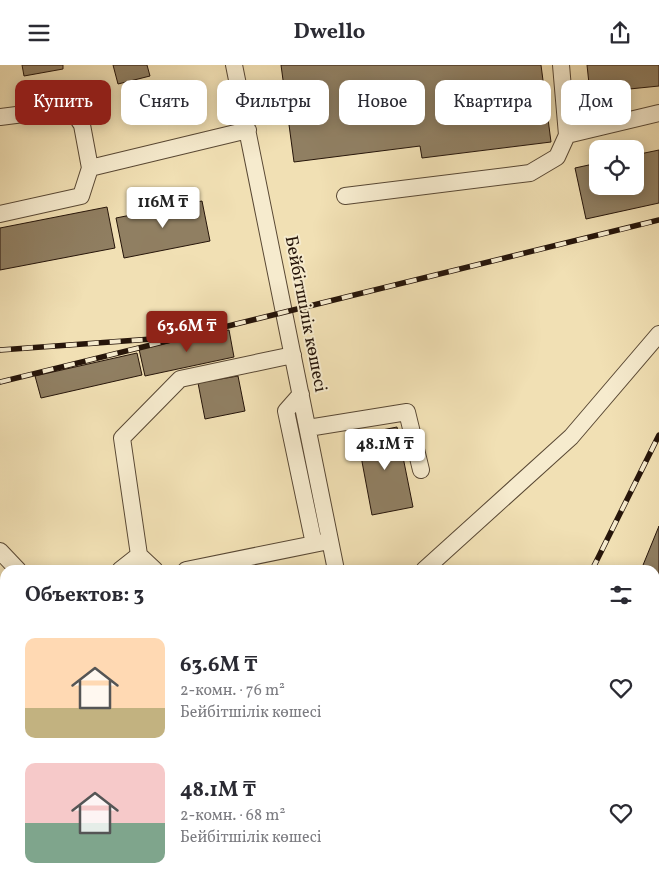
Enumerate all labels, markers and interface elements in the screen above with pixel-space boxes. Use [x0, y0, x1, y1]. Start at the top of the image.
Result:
text: Dwello [294, 17, 365, 48]
icon: menu [25, 19, 53, 47]
icon: share [606, 19, 634, 47]
chip: Купить [15, 80, 111, 125]
chip: Снять [121, 80, 207, 125]
chip: Фильтры [217, 80, 329, 125]
chip: Новое [339, 80, 425, 125]
chip: Квартира [435, 80, 551, 125]
chip: Дом [561, 80, 631, 125]
map controls [589, 140, 644, 195]
button: locate [589, 140, 644, 195]
pin: 116M ₸ [122, 186, 204, 229]
text: 116M ₸ [138, 192, 188, 214]
street label: Бейбітшілік көшесі [278, 233, 332, 395]
pin: 63.6M ₸ [141, 311, 233, 353]
text: 63.6M ₸ [157, 316, 217, 338]
pin: 48.1M ₸ [339, 429, 431, 471]
text: 48.1M ₸ [356, 434, 414, 456]
text: Объектов: 3 [25, 581, 144, 610]
icon: filters [607, 581, 635, 609]
text: 63.6M ₸ [180, 651, 258, 680]
icon: home [65, 658, 125, 718]
icon: heart [607, 674, 635, 702]
text: 2-комн. · 76 m² [180, 680, 285, 702]
text: Бейбітшілік көшесі [180, 702, 322, 724]
text: 48.1M ₸ [180, 776, 256, 805]
icon: home [65, 783, 125, 843]
icon: heart [607, 799, 635, 827]
text: 2-комн. · 68 m² [180, 805, 285, 827]
text: Бейбітшілік көшесі [180, 827, 322, 849]

